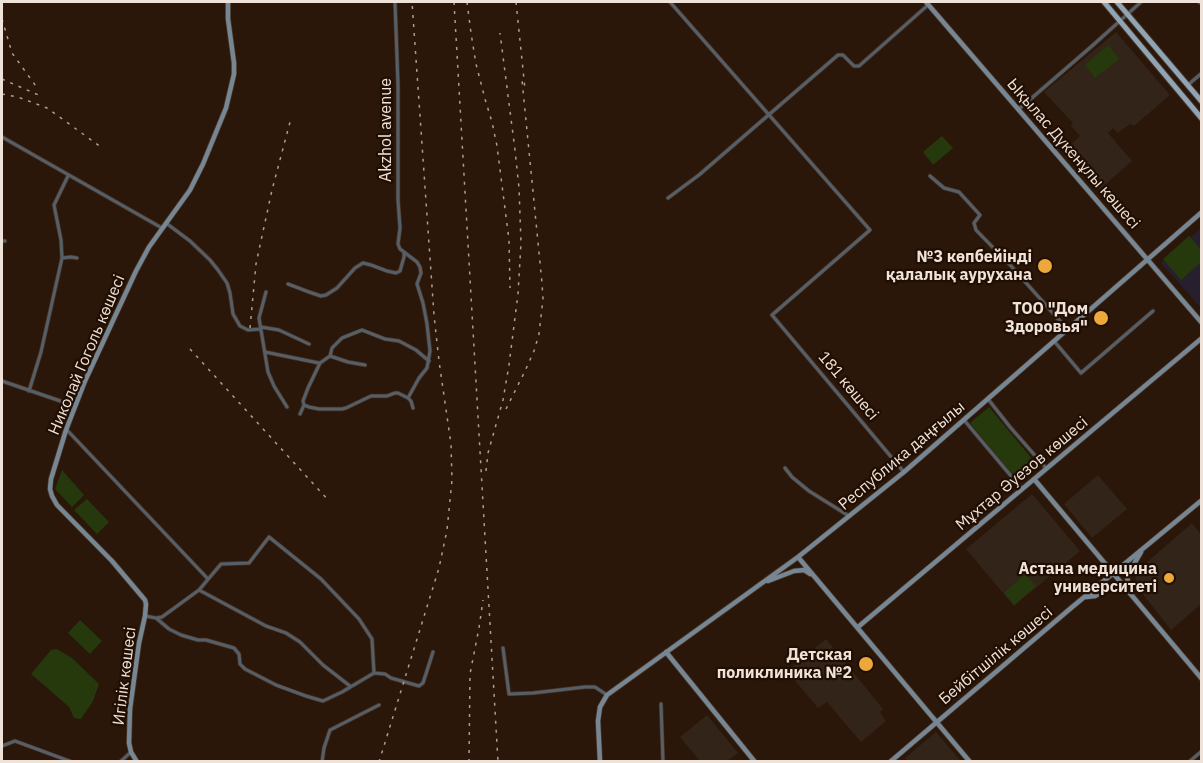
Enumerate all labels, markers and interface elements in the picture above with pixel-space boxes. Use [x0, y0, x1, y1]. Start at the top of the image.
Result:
street label: Ықылас Дүкенұлы көшесі [1003, 75, 1143, 233]
street label: Akzhol avenue [376, 78, 396, 182]
place label: №3 көпбейінді қалалық аурухана [886, 247, 1032, 285]
marker: №3 көпбейінді қалалық аурухана [1036, 257, 1054, 275]
street label: Николай Гоголь көшесі [45, 272, 129, 438]
place label: ТОО "Дом Здоровья" [1005, 299, 1088, 337]
marker: ТОО "Дом Здоровья" [1092, 309, 1110, 327]
street label: 181 көшесі [814, 348, 882, 424]
street label: Республика даңғылы [835, 398, 969, 514]
street label: Мұхтар Әуезов көшесі [952, 413, 1092, 535]
place label: Астана медицина университеті [1019, 559, 1157, 597]
marker: Астана медицина университеті [1162, 571, 1176, 585]
street label: Бейбітшілік көшесі [935, 603, 1057, 709]
street label: Игілік көшесі [109, 626, 141, 726]
place label: Детская поликлиника №2 [717, 645, 852, 683]
marker: Детская поликлиника №2 [857, 655, 875, 673]

